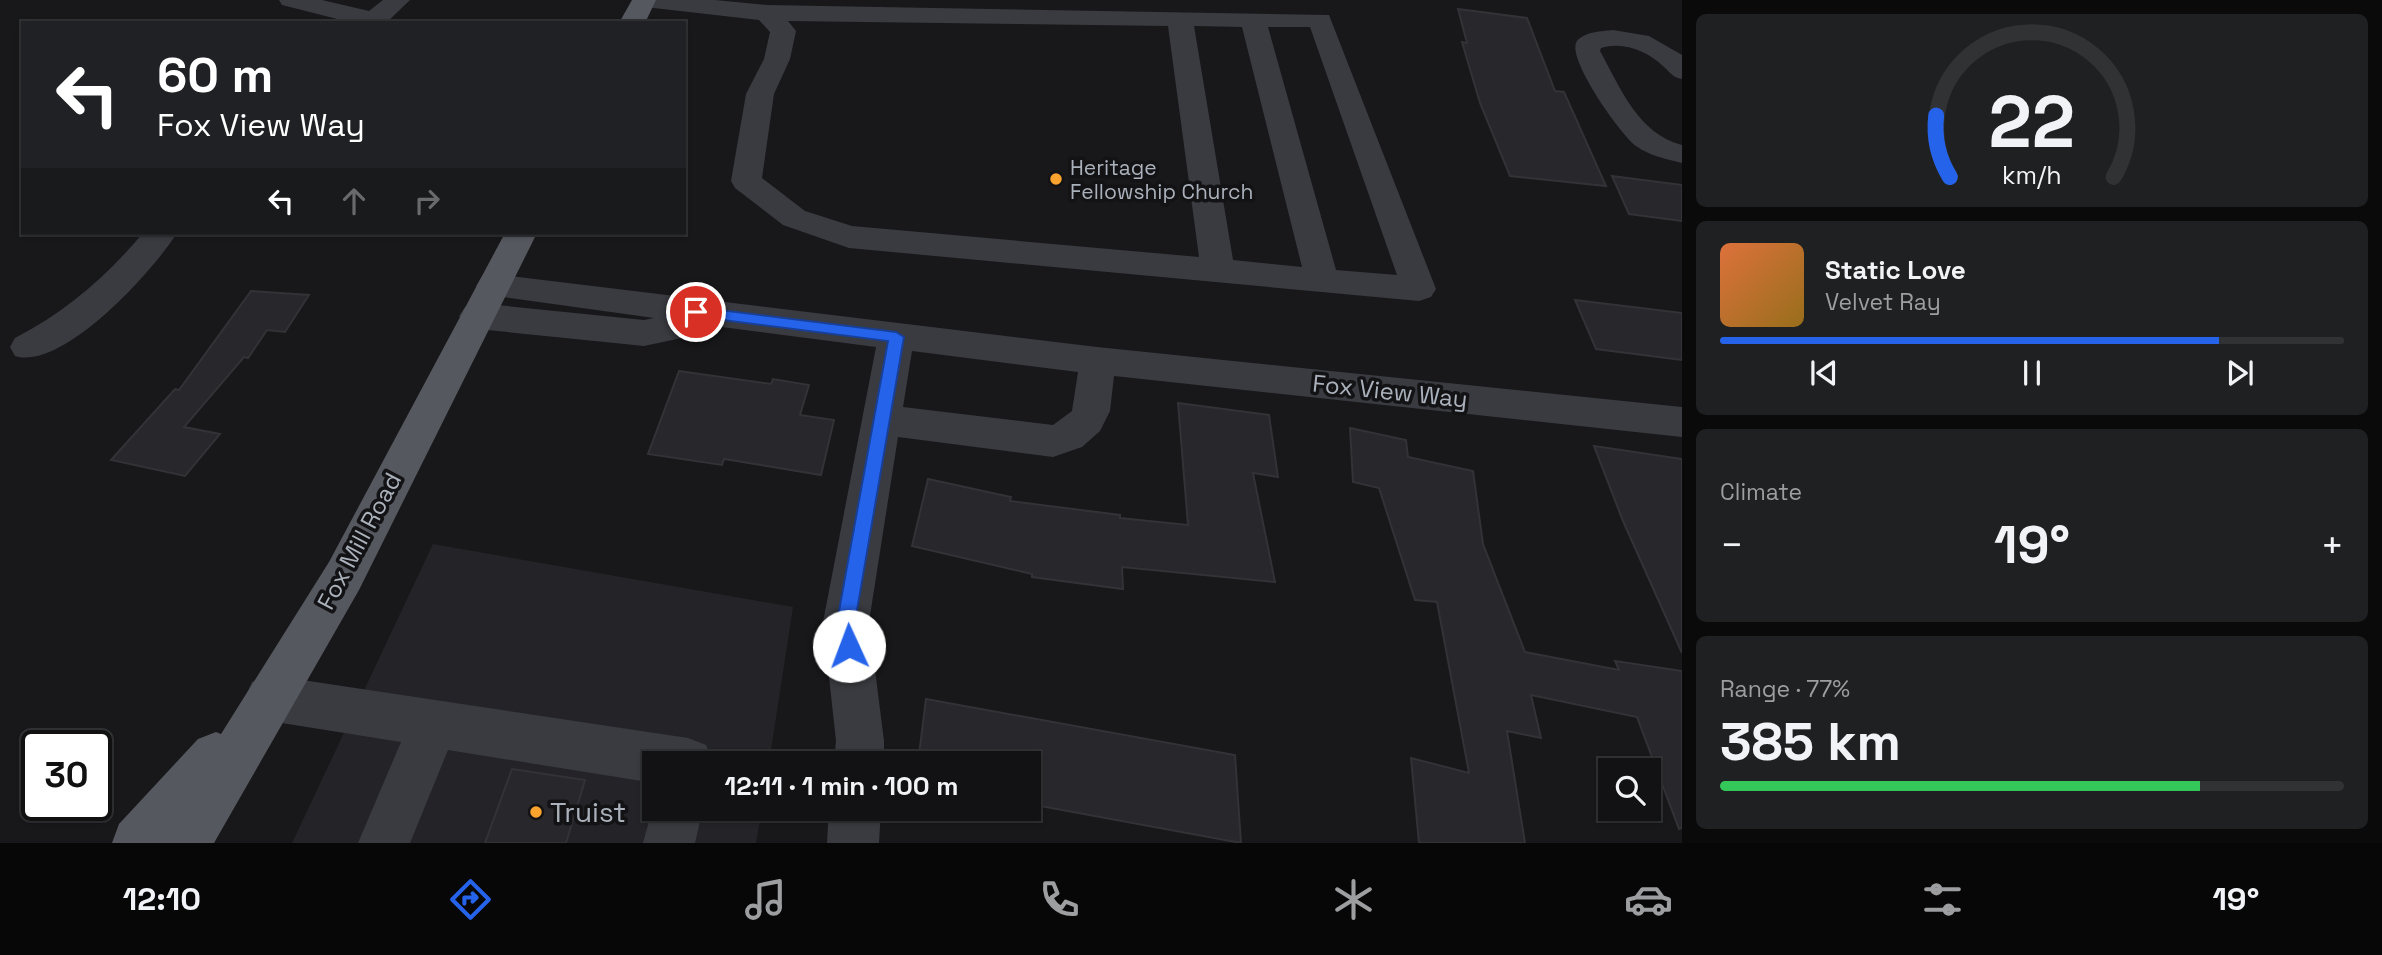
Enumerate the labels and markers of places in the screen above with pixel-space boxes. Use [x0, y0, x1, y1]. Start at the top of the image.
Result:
place label: Heritage Fellowship Church [1070, 154, 1253, 205]
marker: Heritage Fellowship Church [1048, 171, 1064, 187]
pin [666, 282, 726, 342]
place label: Truist [550, 794, 626, 830]
marker: Truist [528, 804, 544, 820]

